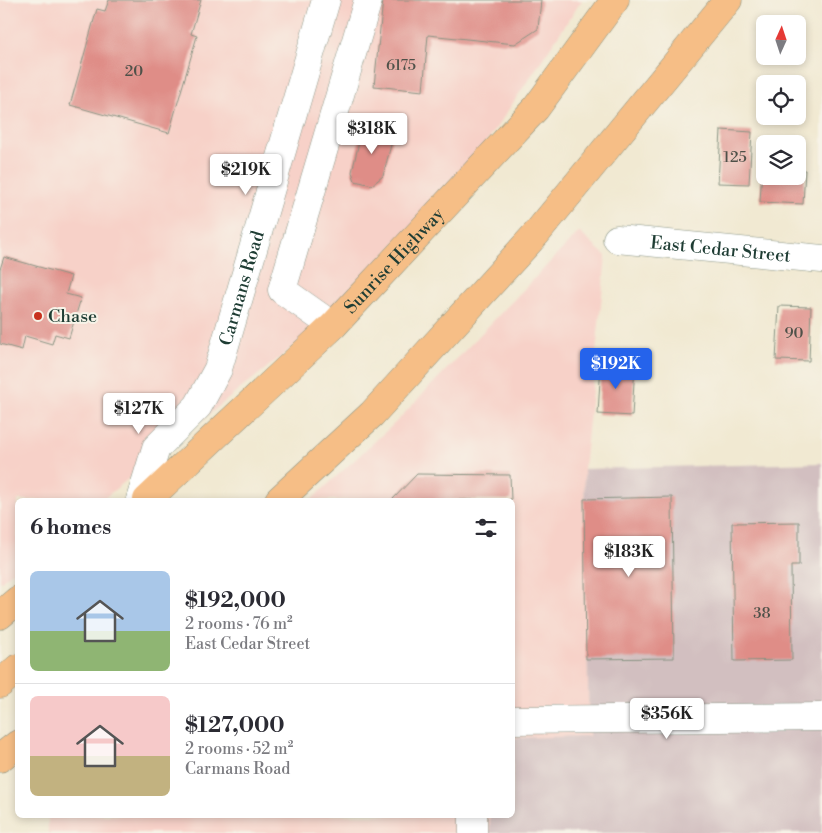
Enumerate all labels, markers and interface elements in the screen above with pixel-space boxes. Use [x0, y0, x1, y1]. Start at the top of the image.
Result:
north arrow [756, 15, 806, 65]
map controls [756, 15, 806, 185]
house number: 6175 [386, 56, 416, 75]
house number: 20 [125, 62, 143, 81]
button: locate [756, 75, 806, 125]
pin: $318K [337, 112, 407, 155]
text: $318K [347, 119, 397, 139]
button: layers [756, 135, 806, 185]
house number: 125 [723, 148, 747, 167]
pin: $219K [211, 154, 281, 196]
text: $219K [221, 160, 271, 180]
street label: Sunrise Highway [339, 203, 449, 319]
street label: Carmans Road [214, 228, 270, 349]
street label: East Cedar Street [649, 231, 792, 268]
place label: Chase [48, 305, 97, 328]
marker: Chase [32, 310, 44, 322]
house number: 90 [784, 324, 804, 343]
pin: $192K [581, 348, 651, 390]
text: $192K [591, 354, 641, 374]
pin: $127K [104, 392, 174, 435]
text: $127K [114, 399, 164, 419]
icon: filters [472, 514, 500, 542]
text: 6 homes [30, 515, 111, 541]
pin: $183K [594, 536, 664, 578]
text: $183K [604, 542, 654, 562]
text: $192,000 [185, 588, 286, 614]
icon: home [70, 591, 130, 651]
house number: 38 [753, 604, 771, 623]
text: 2 rooms · 76 m² [185, 614, 293, 634]
text: East Cedar Street [185, 634, 310, 654]
pin: $356K [632, 698, 702, 740]
text: $356K [641, 704, 693, 724]
text: $127,000 [185, 713, 285, 739]
icon: home [70, 716, 130, 776]
text: 2 rooms · 52 m² [185, 739, 293, 759]
text: Carmans Road [185, 759, 290, 779]

